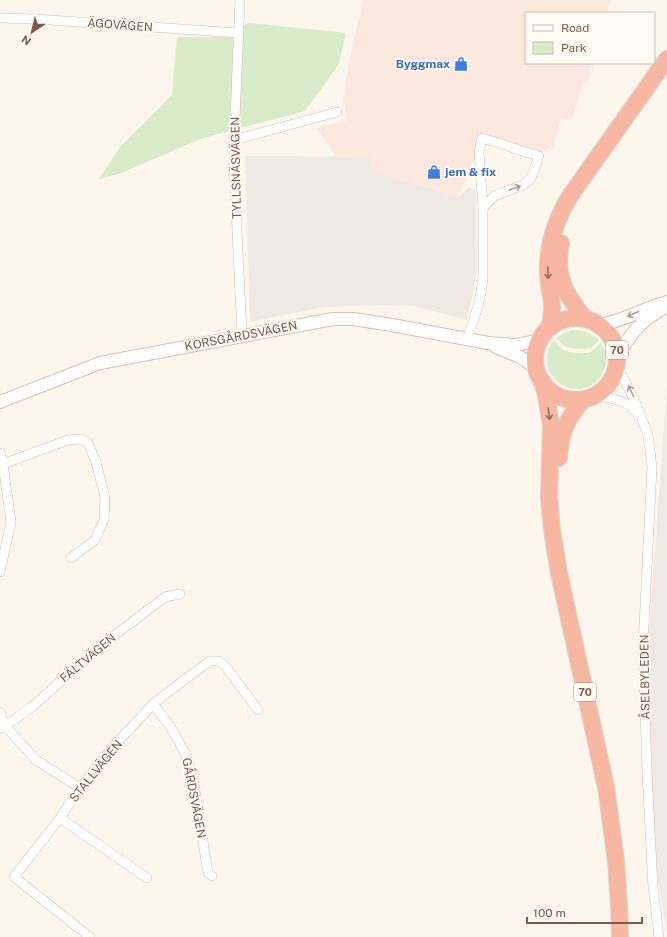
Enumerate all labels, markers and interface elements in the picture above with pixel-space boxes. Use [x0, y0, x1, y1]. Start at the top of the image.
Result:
north arrow [12, 12, 52, 52]
legend [525, 12, 655, 64]
street label: ÄGOVÄGEN [87, 16, 153, 34]
text: Road [561, 21, 589, 35]
text: N [19, 33, 33, 48]
text: Park [561, 41, 587, 55]
shop icon: Byggmax [453, 56, 469, 72]
place label: Byggmax [396, 57, 450, 71]
street label: TYLLSNÄSVÄGEN [228, 117, 244, 219]
shop icon: jem & fix [426, 164, 442, 180]
place label: jem & fix [444, 165, 496, 179]
one-way arrow [509, 183, 521, 191]
one-way arrow [544, 266, 552, 279]
one-way arrow [628, 311, 640, 318]
street label: KORSGÅRDSVÄGEN [183, 318, 299, 354]
road number: 70 [606, 341, 628, 359]
one-way arrow [626, 386, 634, 398]
one-way arrow [545, 407, 553, 420]
street label: FÄLTVÄGEN [57, 631, 119, 685]
street label: ÅSELBYLEDEN [637, 634, 653, 720]
road number: 70 [574, 683, 596, 701]
street label: STALLVÄGEN [67, 737, 125, 805]
street label: GÅRDSVÄGEN [179, 757, 209, 839]
scale bar [527, 899, 642, 925]
text: 100 m [533, 906, 566, 920]

